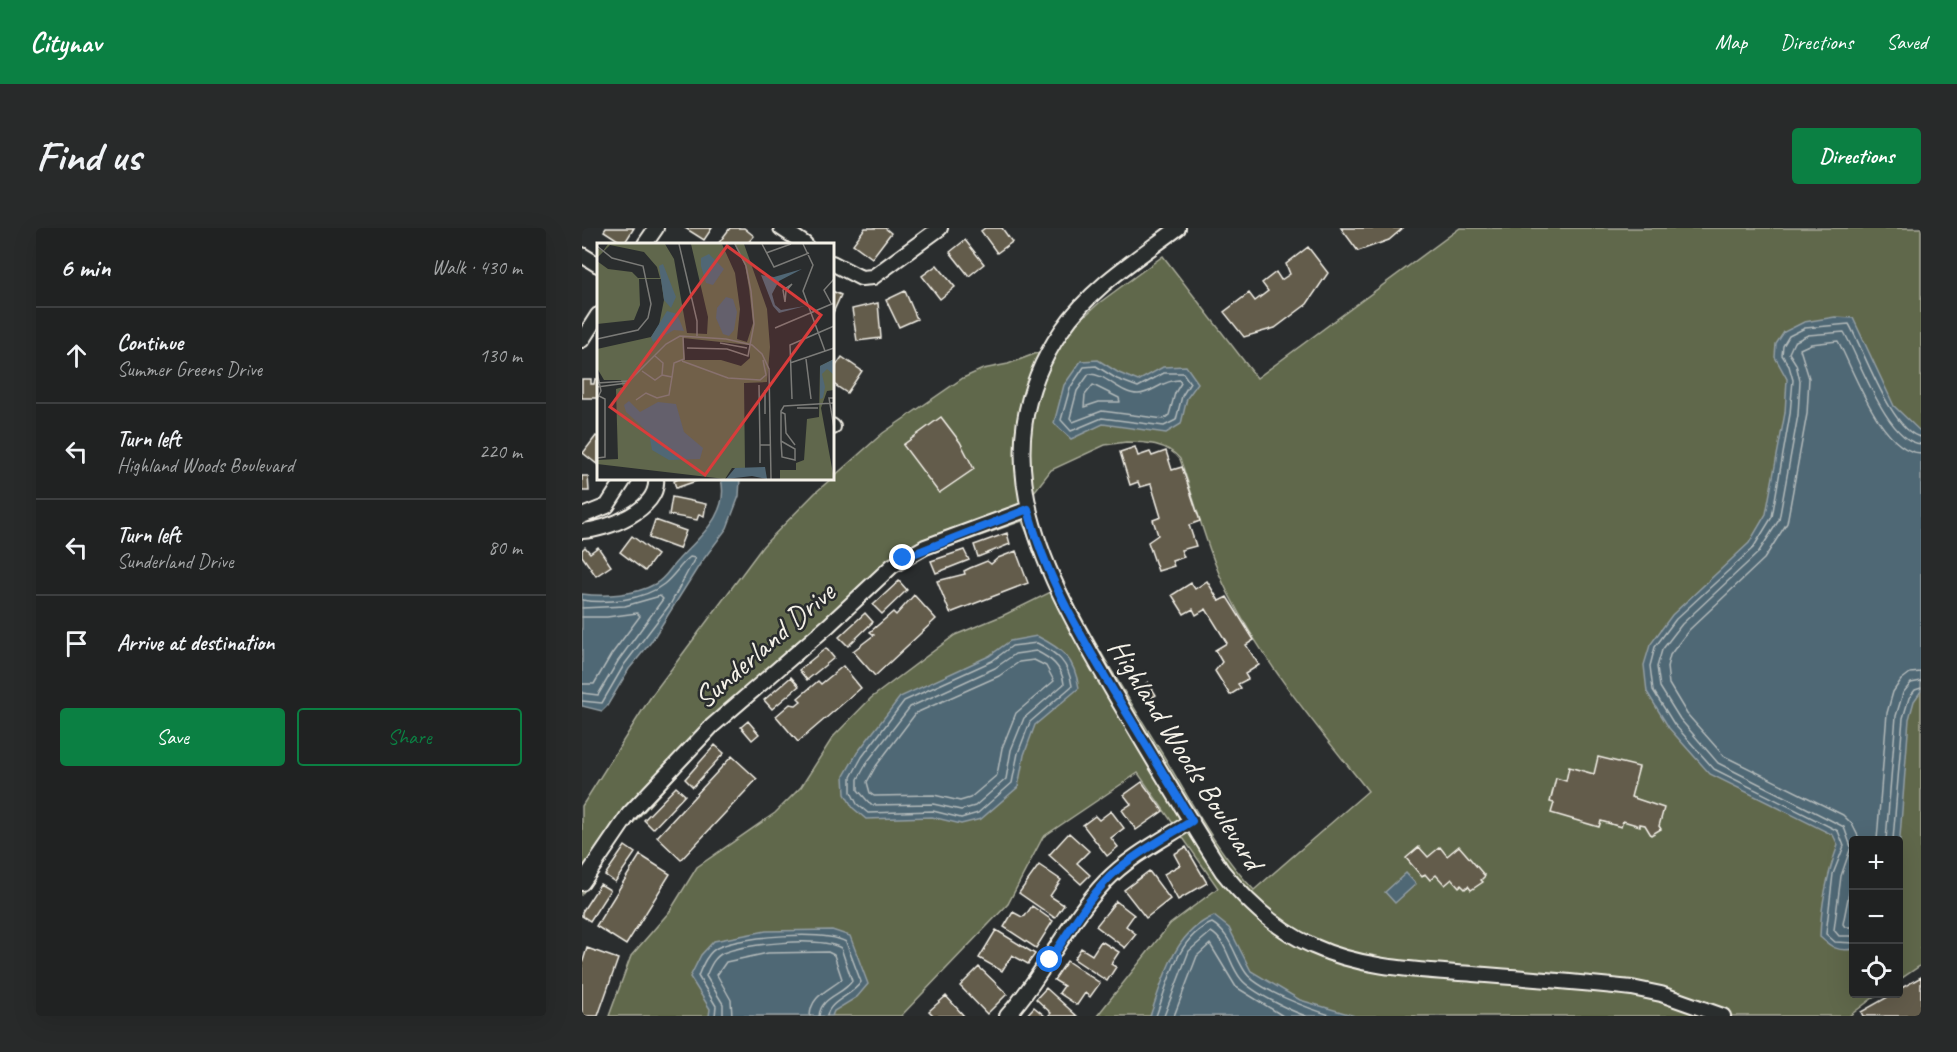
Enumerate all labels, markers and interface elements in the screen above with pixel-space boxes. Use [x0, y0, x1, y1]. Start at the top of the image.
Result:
text: Citynav [30, 25, 101, 60]
text: Map [1715, 29, 1747, 55]
text: Directions [1780, 29, 1853, 55]
text: Saved [1886, 29, 1927, 55]
button: Directions [1792, 128, 1921, 184]
text: Find us [36, 130, 141, 183]
inset map [597, 243, 834, 480]
text: 6 min [60, 251, 110, 284]
text: Walk · 430 m [432, 255, 522, 280]
text: Continue [117, 329, 183, 357]
icon: ahead [60, 339, 93, 372]
text: 130 m [479, 343, 522, 368]
text: Summer Greens Drive [117, 357, 262, 382]
text: Turn left [117, 425, 181, 453]
icon: left [60, 435, 93, 468]
text: 220 m [479, 439, 522, 464]
text: Highland Woods Boulevard [117, 453, 294, 478]
text: Turn left [117, 521, 181, 549]
icon: left [60, 531, 93, 564]
text: 80 m [488, 535, 522, 560]
route end [889, 544, 915, 570]
text: Sunderland Drive [117, 549, 233, 574]
street label: Sunderland Drive [686, 572, 844, 717]
icon: arrive [60, 627, 93, 660]
text: Arrive at destination [117, 629, 274, 657]
street label: Highland Woods Boulevard [1100, 631, 1275, 880]
button: Save [60, 708, 285, 766]
button: Share [297, 708, 522, 766]
map controls [1849, 836, 1903, 998]
button: + [1849, 836, 1903, 890]
button: − [1849, 890, 1903, 944]
button: locate [1849, 944, 1903, 998]
route start [1036, 946, 1062, 972]

